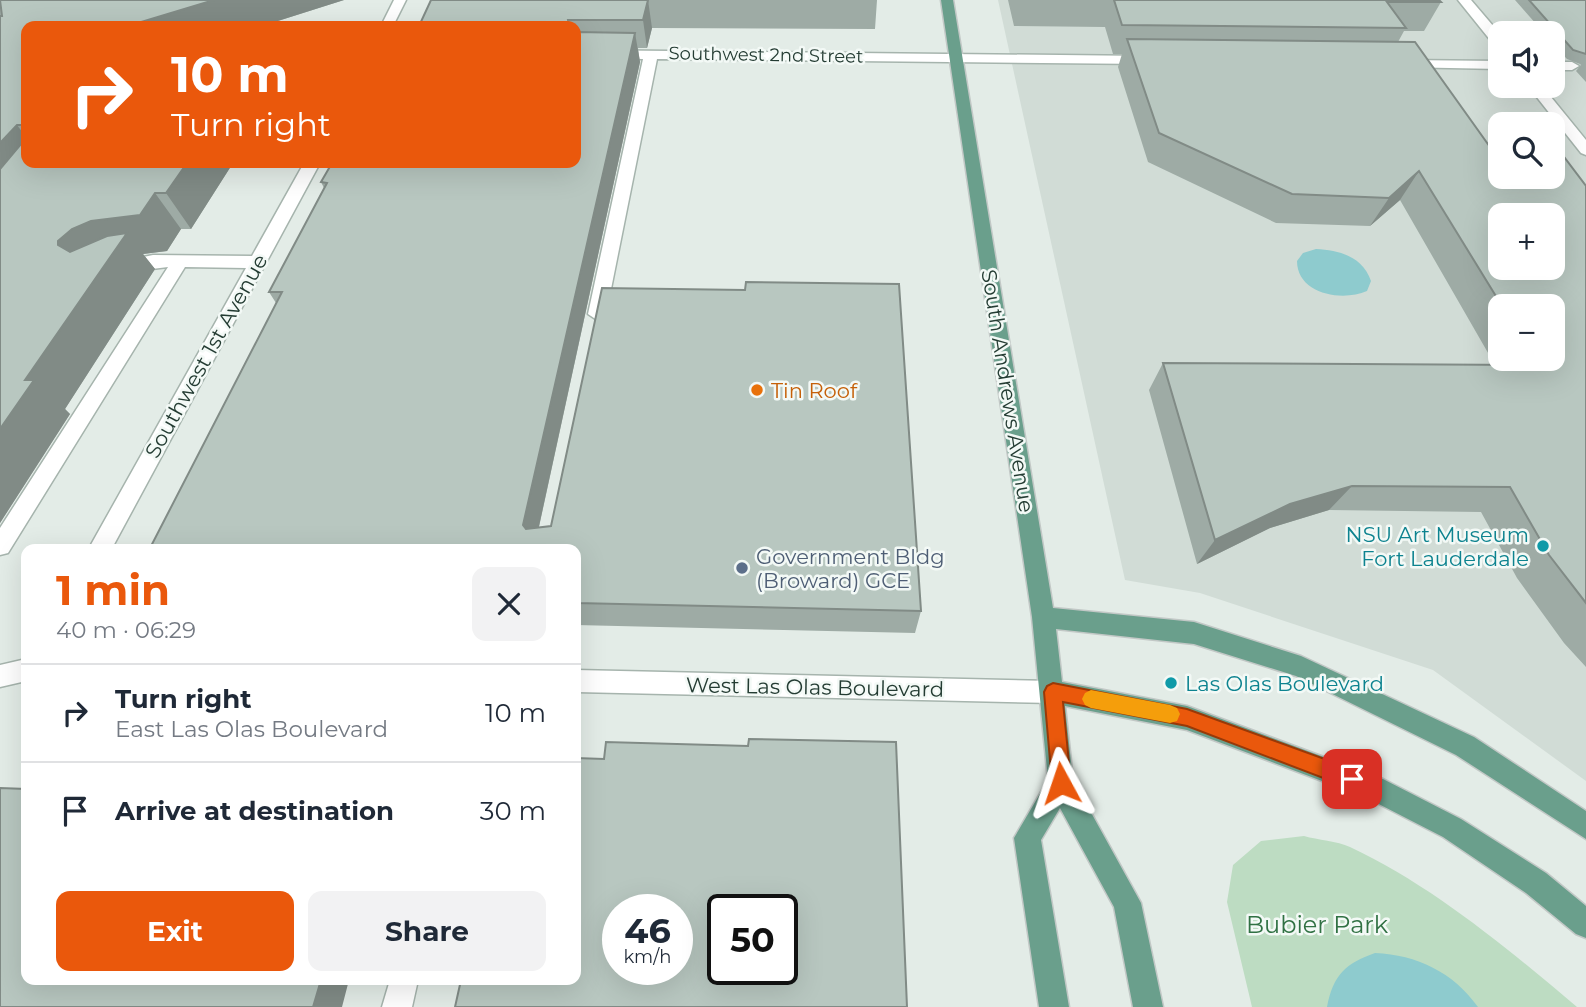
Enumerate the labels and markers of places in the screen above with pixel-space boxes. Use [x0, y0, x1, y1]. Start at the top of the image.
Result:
place label: Tin Roof [771, 378, 858, 403]
marker: Tin Roof [749, 382, 765, 398]
place label: NSU Art Museum Fort Lauderdale [1346, 522, 1529, 571]
marker: NSU Art Museum Fort Lauderdale [1535, 538, 1551, 554]
place label: Government Bldg (Broward) GCE [756, 544, 945, 593]
marker: Government Bldg (Broward) GCE [734, 560, 750, 576]
place label: Las Olas Boulevard [1185, 671, 1384, 696]
marker: Las Olas Boulevard [1163, 675, 1179, 691]
pin [1322, 749, 1382, 809]

